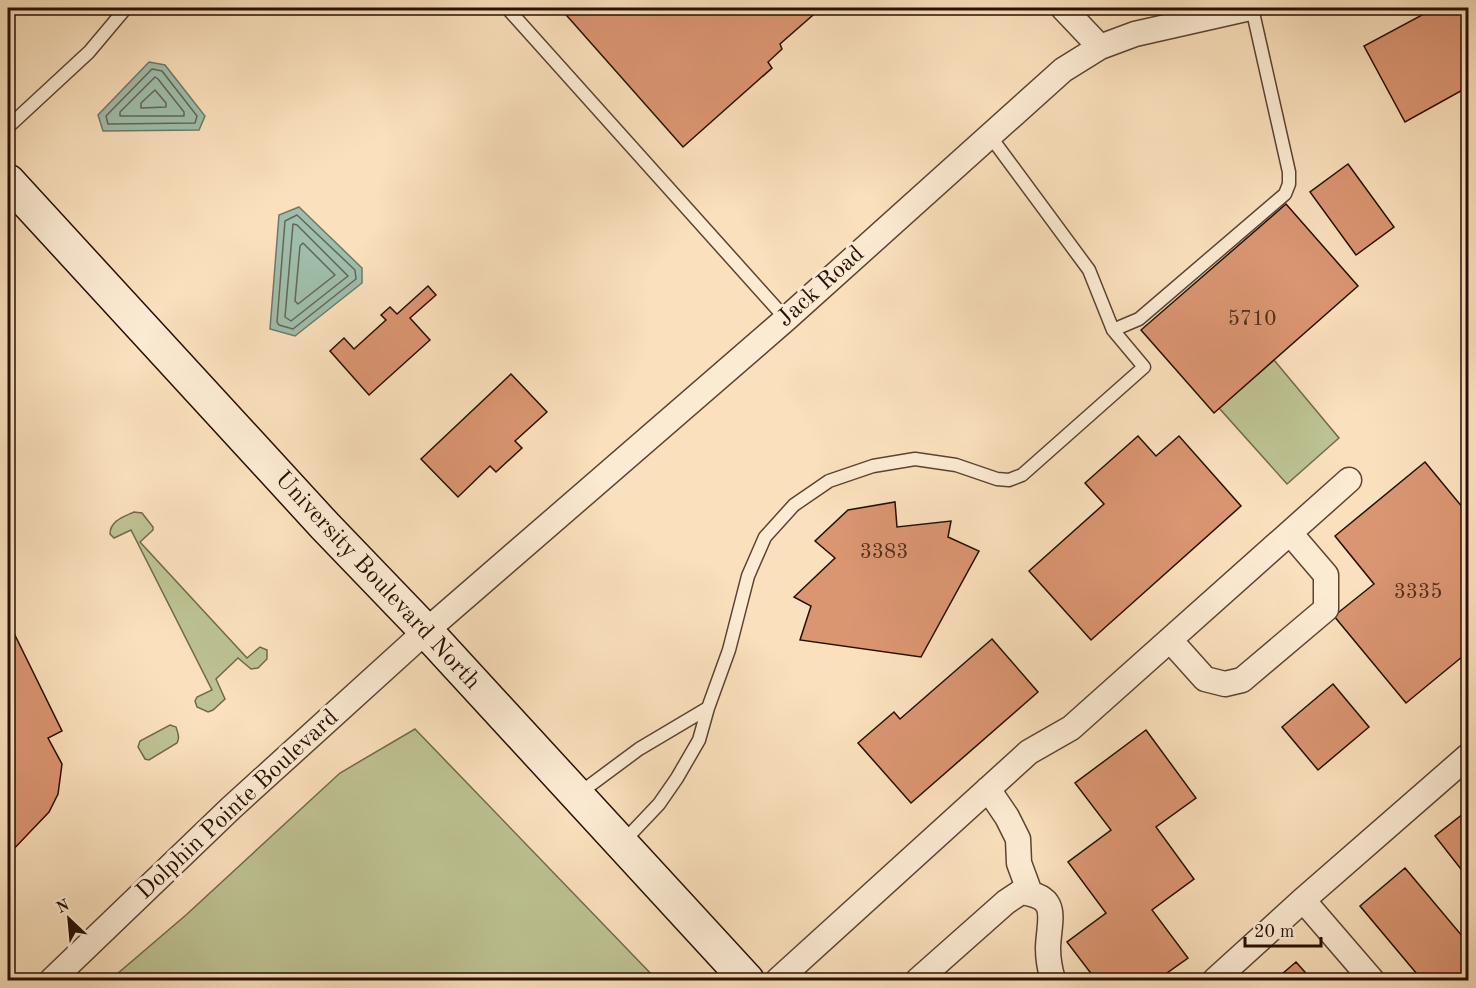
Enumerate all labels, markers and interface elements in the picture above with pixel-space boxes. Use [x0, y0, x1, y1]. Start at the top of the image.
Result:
street label: Jack Road [773, 242, 869, 332]
house number: 5710 [1228, 309, 1276, 330]
street label: University Boulevard North [270, 467, 484, 695]
house number: 3383 [860, 542, 908, 563]
house number: 3335 [1394, 582, 1442, 603]
street label: Dolphin Pointe Boulevard [132, 705, 344, 905]
north arrow [39, 889, 99, 949]
text: N [54, 897, 73, 917]
scale bar [1245, 910, 1322, 948]
text: 20 m [1254, 923, 1294, 941]

